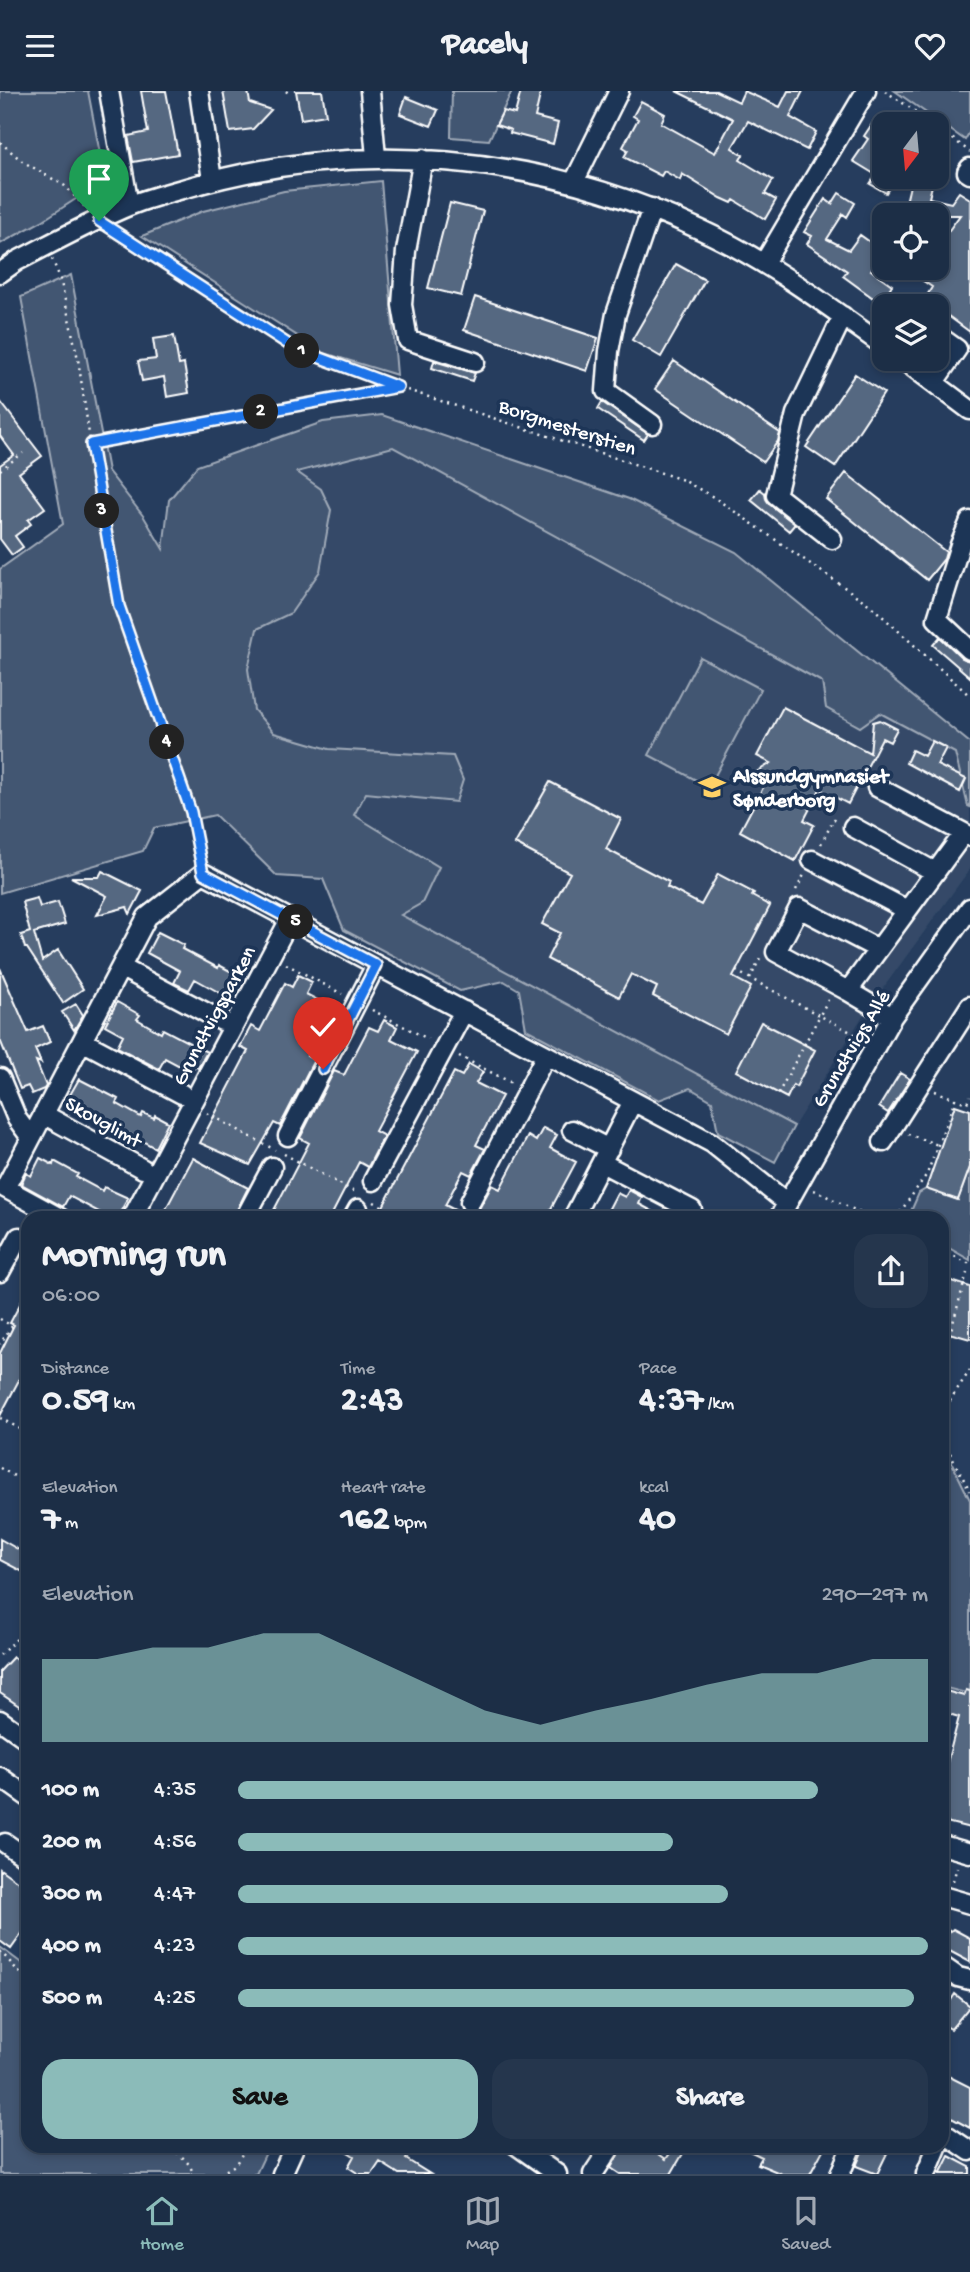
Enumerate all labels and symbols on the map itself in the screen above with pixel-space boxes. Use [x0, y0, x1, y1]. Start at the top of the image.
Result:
north arrow [872, 112, 948, 189]
pin [69, 149, 129, 221]
pin: 1 [284, 334, 320, 369]
pin: 2 [244, 395, 278, 429]
street label: Borgmesterstien [494, 395, 639, 463]
pin: 3 [84, 493, 119, 529]
pin: 4 [150, 725, 184, 759]
place label: Alssundgymnasiet Sønderborg [732, 766, 891, 815]
school or university icon: Alssundgymnasiet Sønderborg [697, 772, 727, 802]
pin: 5 [278, 905, 314, 939]
street label: Grundtvigsparken [169, 943, 263, 1091]
street label: Grundtvigs Allé [808, 986, 898, 1113]
pin [293, 997, 353, 1069]
street label: Skovglimt [60, 1093, 147, 1156]

